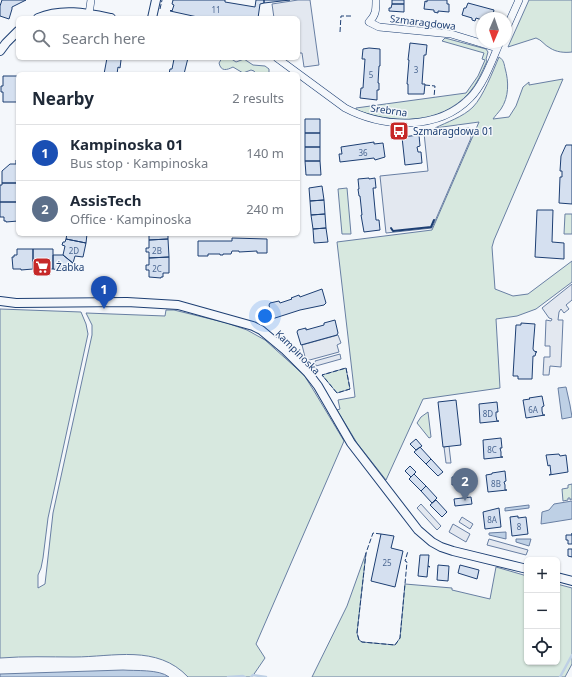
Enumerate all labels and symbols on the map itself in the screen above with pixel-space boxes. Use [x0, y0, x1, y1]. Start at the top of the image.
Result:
house number: 11 [211, 4, 221, 15]
street label: Szmaragdowa [389, 11, 457, 33]
north arrow [476, 12, 512, 48]
house number: 3 [414, 64, 419, 75]
house number: 5 [369, 69, 374, 80]
street label: Srebrna [370, 100, 408, 120]
bus stop icon: Szmaragdowa 01 [388, 120, 410, 142]
place label: Szmaragdowa 01 [413, 124, 493, 138]
house number: 36 [358, 147, 368, 158]
house number: 2D [69, 245, 79, 256]
house number: 2B [152, 245, 162, 256]
supermarket icon: Żabka [31, 256, 53, 278]
place label: Żabka [56, 260, 84, 274]
house number: 2C [152, 263, 162, 274]
pin: 1 [91, 276, 117, 309]
your location [255, 306, 275, 326]
street label: Kampinoska [273, 327, 323, 377]
house number: 6A [528, 404, 539, 415]
house number: 8D [483, 408, 493, 419]
house number: 8C [487, 444, 497, 455]
pin: 2 [452, 468, 478, 501]
house number: 8B [491, 478, 501, 489]
house number: 8A [487, 514, 498, 525]
house number: 8 [517, 521, 522, 532]
house number: 25 [382, 557, 392, 568]

